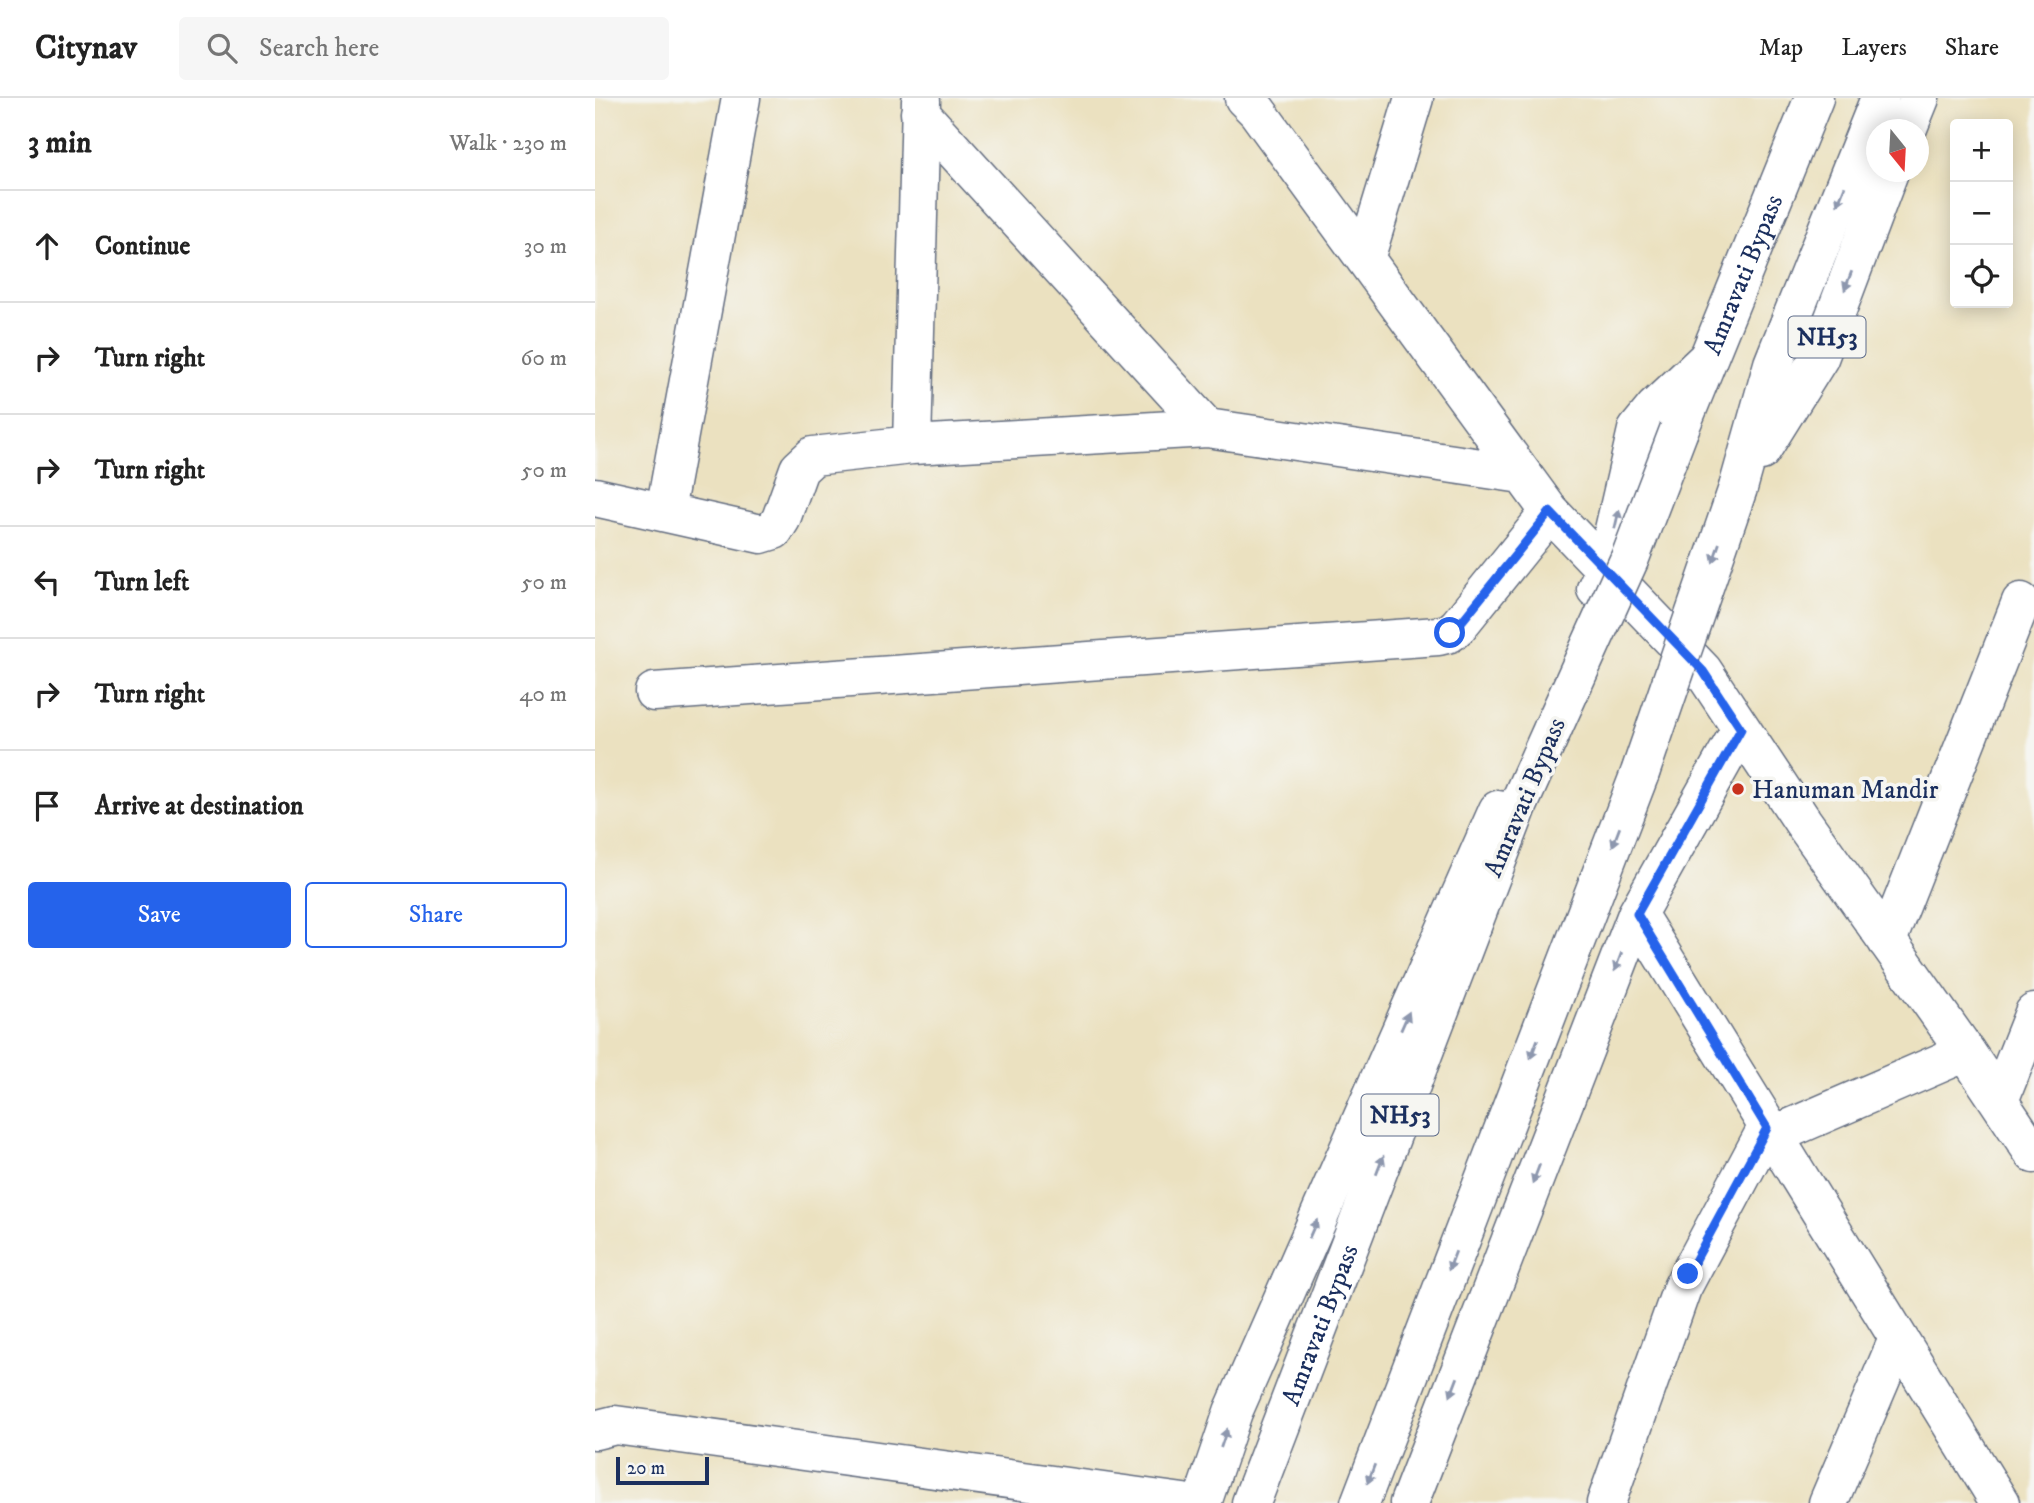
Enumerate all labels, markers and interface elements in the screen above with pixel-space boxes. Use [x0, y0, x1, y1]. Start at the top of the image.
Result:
search box [179, 17, 669, 80]
text: Citynav [35, 28, 137, 69]
icon: search [203, 29, 241, 67]
text: Search here [259, 32, 379, 65]
text: Map [1759, 33, 1803, 63]
text: Layers [1841, 33, 1907, 63]
text: Share [1945, 33, 1999, 63]
north arrow [1866, 119, 1929, 182]
map controls [1950, 119, 2013, 308]
button: + [1950, 119, 2013, 182]
text: 3 min [28, 125, 92, 162]
text: Walk · 230 m [449, 129, 567, 158]
button: − [1950, 182, 2013, 245]
one-way arrow [1835, 186, 1846, 207]
street label: Amravati Bypass [1696, 190, 1791, 360]
icon: ahead [28, 227, 66, 265]
text: Continue [95, 230, 190, 263]
text: 30 m [524, 232, 567, 261]
button: locate [1950, 245, 2013, 308]
one-way arrow [1842, 271, 1853, 292]
road number: NH53 [1789, 317, 1865, 358]
icon: right [28, 339, 66, 377]
text: Turn right [95, 342, 205, 375]
text: 60 m [520, 344, 567, 373]
icon: right [28, 451, 66, 489]
text: Turn right [95, 454, 205, 487]
text: 50 m [521, 456, 567, 485]
one-way arrow [1611, 508, 1622, 530]
one-way arrow [1710, 542, 1721, 563]
icon: left [28, 563, 66, 601]
text: Turn left [95, 566, 189, 599]
text: 50 m [521, 568, 567, 597]
route start [1434, 617, 1465, 648]
icon: right [28, 675, 66, 713]
text: Turn right [95, 678, 205, 711]
text: 40 m [519, 680, 567, 709]
street label: Amravati Bypass [1477, 713, 1574, 882]
place label: Hanuman Mandir [1752, 774, 1939, 807]
marker: Hanuman Mandir [1730, 781, 1746, 797]
icon: arrive [28, 787, 66, 825]
text: Arrive at destination [95, 790, 304, 823]
one-way arrow [1610, 826, 1621, 847]
button: Save [28, 882, 291, 948]
button: Share [305, 882, 567, 948]
one-way arrow [1613, 952, 1624, 973]
one-way arrow [1399, 1011, 1411, 1031]
one-way arrow [1528, 1038, 1539, 1059]
road number: NH53 [1361, 1094, 1439, 1135]
one-way arrow [1375, 1154, 1386, 1175]
one-way arrow [1530, 1164, 1541, 1185]
one-way arrow [1308, 1219, 1319, 1240]
street label: Amravati Bypass [1275, 1240, 1367, 1411]
one-way arrow [1446, 1251, 1457, 1272]
route end [1672, 1258, 1703, 1289]
one-way arrow [1448, 1376, 1459, 1397]
one-way arrow [1219, 1428, 1230, 1449]
scale bar [616, 1454, 709, 1486]
text: 20 m [627, 1457, 665, 1480]
one-way arrow [1365, 1463, 1376, 1484]

